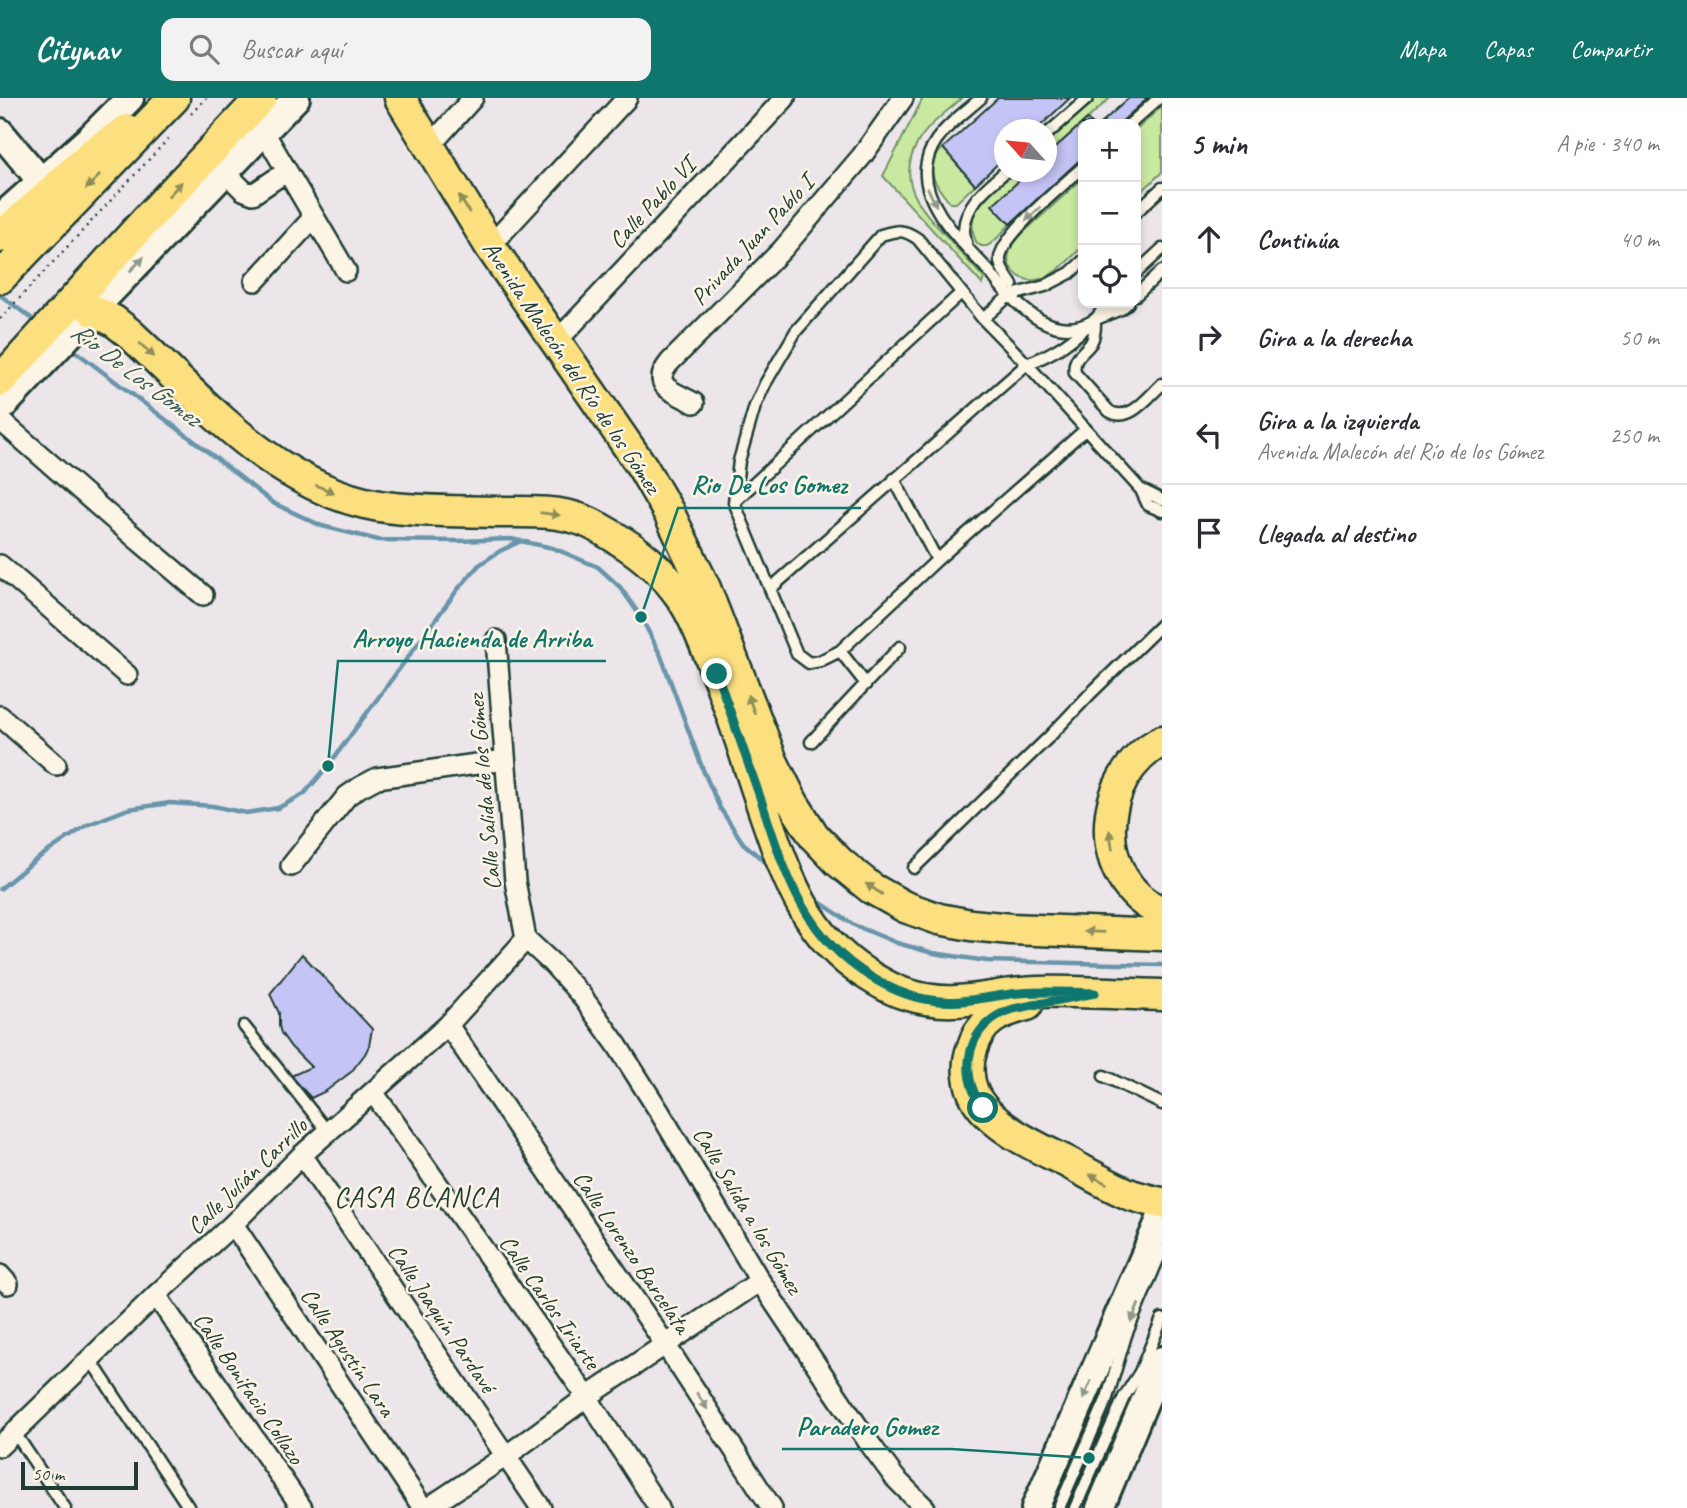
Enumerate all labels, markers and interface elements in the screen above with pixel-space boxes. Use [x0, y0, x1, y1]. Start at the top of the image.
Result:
search box [161, 18, 651, 81]
text: Citynav [35, 28, 119, 70]
icon: search [185, 30, 223, 68]
text: Buscar aquí [241, 33, 343, 66]
text: Mapa [1399, 34, 1446, 64]
text: Capas [1484, 34, 1532, 64]
text: Compartir [1570, 34, 1652, 64]
north arrow [994, 119, 1057, 182]
map controls [1078, 119, 1141, 308]
button: + [1078, 119, 1141, 182]
text: 5 min [1190, 125, 1247, 163]
text: A pie · 340 m [1556, 129, 1659, 158]
street label: Calle Pablo VI [602, 147, 705, 255]
street label: Privada Juan Pablo I [684, 165, 824, 311]
one-way arrow [85, 173, 101, 190]
one-way arrow [167, 181, 183, 198]
button: − [1078, 182, 1141, 245]
one-way arrow [927, 187, 938, 208]
one-way arrow [457, 194, 470, 213]
one-way arrow [1025, 205, 1042, 221]
icon: ahead [1190, 220, 1228, 258]
text: Continúa [1257, 223, 1338, 256]
text: 40 m [1620, 225, 1659, 254]
street label: Avenida Malecón del Río de los Gómez [476, 235, 669, 501]
button: locate [1078, 245, 1141, 308]
one-way arrow [128, 255, 145, 272]
water label: Rio De Los Gomez [65, 315, 210, 436]
icon: right [1190, 318, 1228, 356]
text: Gira a la derecha [1257, 321, 1411, 354]
text: 50 m [1620, 323, 1659, 352]
one-way arrow [138, 341, 155, 357]
text: Gira a la izquierda [1257, 404, 1418, 437]
icon: left [1190, 416, 1228, 454]
text: 250 m [1610, 421, 1659, 450]
text: Avenida Malecón del Río de los Gómez [1257, 437, 1543, 466]
callout: Rio De Los Gomez [678, 461, 861, 508]
text: Rio De Los Gomez [691, 468, 849, 501]
one-way arrow [315, 484, 336, 495]
one-way arrow [539, 508, 561, 519]
icon: arrive [1190, 514, 1228, 552]
text: Llegada al destino [1257, 517, 1415, 550]
callout: Arroyo Hacienda de Arriba [338, 614, 606, 661]
text: Arroyo Hacienda de Arriba [352, 622, 594, 655]
route end [701, 658, 732, 689]
street label: Calle Salida de los Gómez [460, 690, 508, 891]
one-way arrow [745, 693, 756, 714]
one-way arrow [1105, 829, 1116, 851]
one-way arrow [864, 883, 884, 896]
one-way arrow [1083, 927, 1105, 938]
route start [967, 1092, 998, 1123]
street label: Calle Julián Carrillo [181, 1110, 314, 1241]
street label: Calle Salida a los Gómez [686, 1121, 811, 1301]
street label: Calle Lorenzo Barcelata [566, 1165, 699, 1341]
one-way arrow [1089, 1173, 1108, 1185]
district label: CASA BLANCA [334, 1179, 500, 1214]
street label: Calle Carlos Iriarte [493, 1229, 609, 1377]
street label: Calle Joaquín Pardavé [381, 1238, 505, 1402]
street label: Calle Agustín Lara [294, 1282, 403, 1423]
one-way arrow [1129, 1303, 1141, 1323]
street label: Calle Bonifacio Collazo [187, 1306, 312, 1471]
one-way arrow [1081, 1380, 1092, 1401]
one-way arrow [695, 1392, 709, 1410]
callout: Paradero Gomez [782, 1402, 951, 1449]
text: Paradero Gomez [797, 1410, 940, 1443]
scale bar [21, 1459, 138, 1491]
text: 50 m [32, 1462, 64, 1486]

